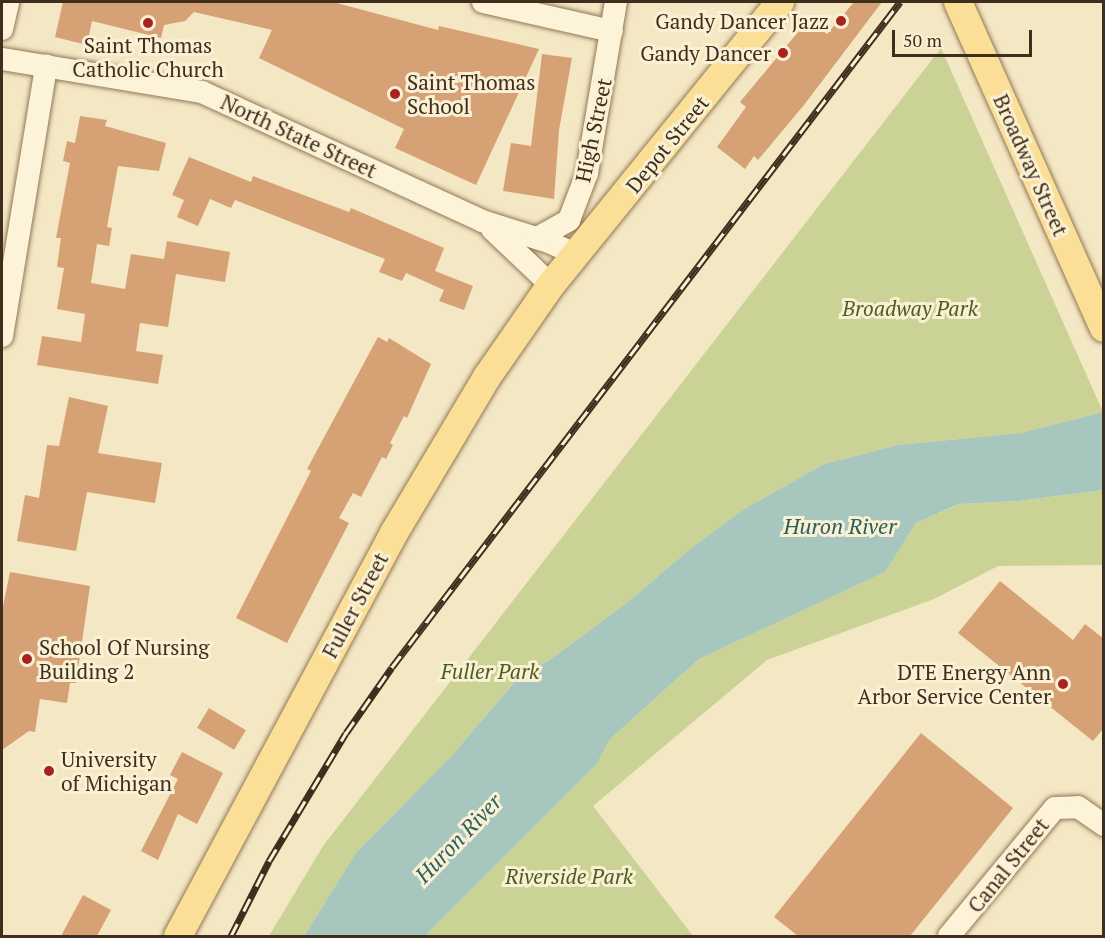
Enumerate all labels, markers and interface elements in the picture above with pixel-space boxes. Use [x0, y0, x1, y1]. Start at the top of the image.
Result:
place label: Gandy Dancer Jazz [655, 8, 829, 34]
marker: Gandy Dancer Jazz [834, 14, 848, 28]
marker: Saint Thomas Catholic Church [141, 16, 155, 30]
scale bar [895, 18, 1034, 56]
text: 50 m [903, 28, 942, 52]
place label: Saint Thomas Catholic Church [72, 32, 224, 82]
place label: Gandy Dancer [640, 40, 771, 66]
marker: Gandy Dancer [776, 46, 790, 60]
place label: Saint Thomas School [407, 69, 535, 119]
street label: High Street [570, 75, 616, 185]
marker: Saint Thomas School [388, 87, 402, 101]
street label: North State Street [217, 89, 381, 183]
street label: Depot Street [620, 90, 714, 198]
street label: Broadway Street [988, 90, 1074, 240]
park label: Broadway Park [842, 295, 978, 321]
water label: Huron River [784, 513, 896, 539]
street label: Fuller Street [317, 548, 393, 662]
place label: School Of Nursing Building 2 [39, 634, 209, 684]
marker: School Of Nursing Building 2 [20, 652, 34, 666]
park label: Fuller Park [441, 658, 539, 684]
place label: DTE Energy Ann Arbor Service Center [858, 659, 1051, 709]
marker: DTE Energy Ann Arbor Service Center [1056, 677, 1070, 691]
place label: University of Michigan [61, 746, 172, 796]
marker: University of Michigan [42, 764, 56, 778]
water label: Huron River [409, 788, 507, 888]
street label: Canal Street [962, 813, 1054, 917]
park label: Riverside Park [505, 863, 633, 889]

